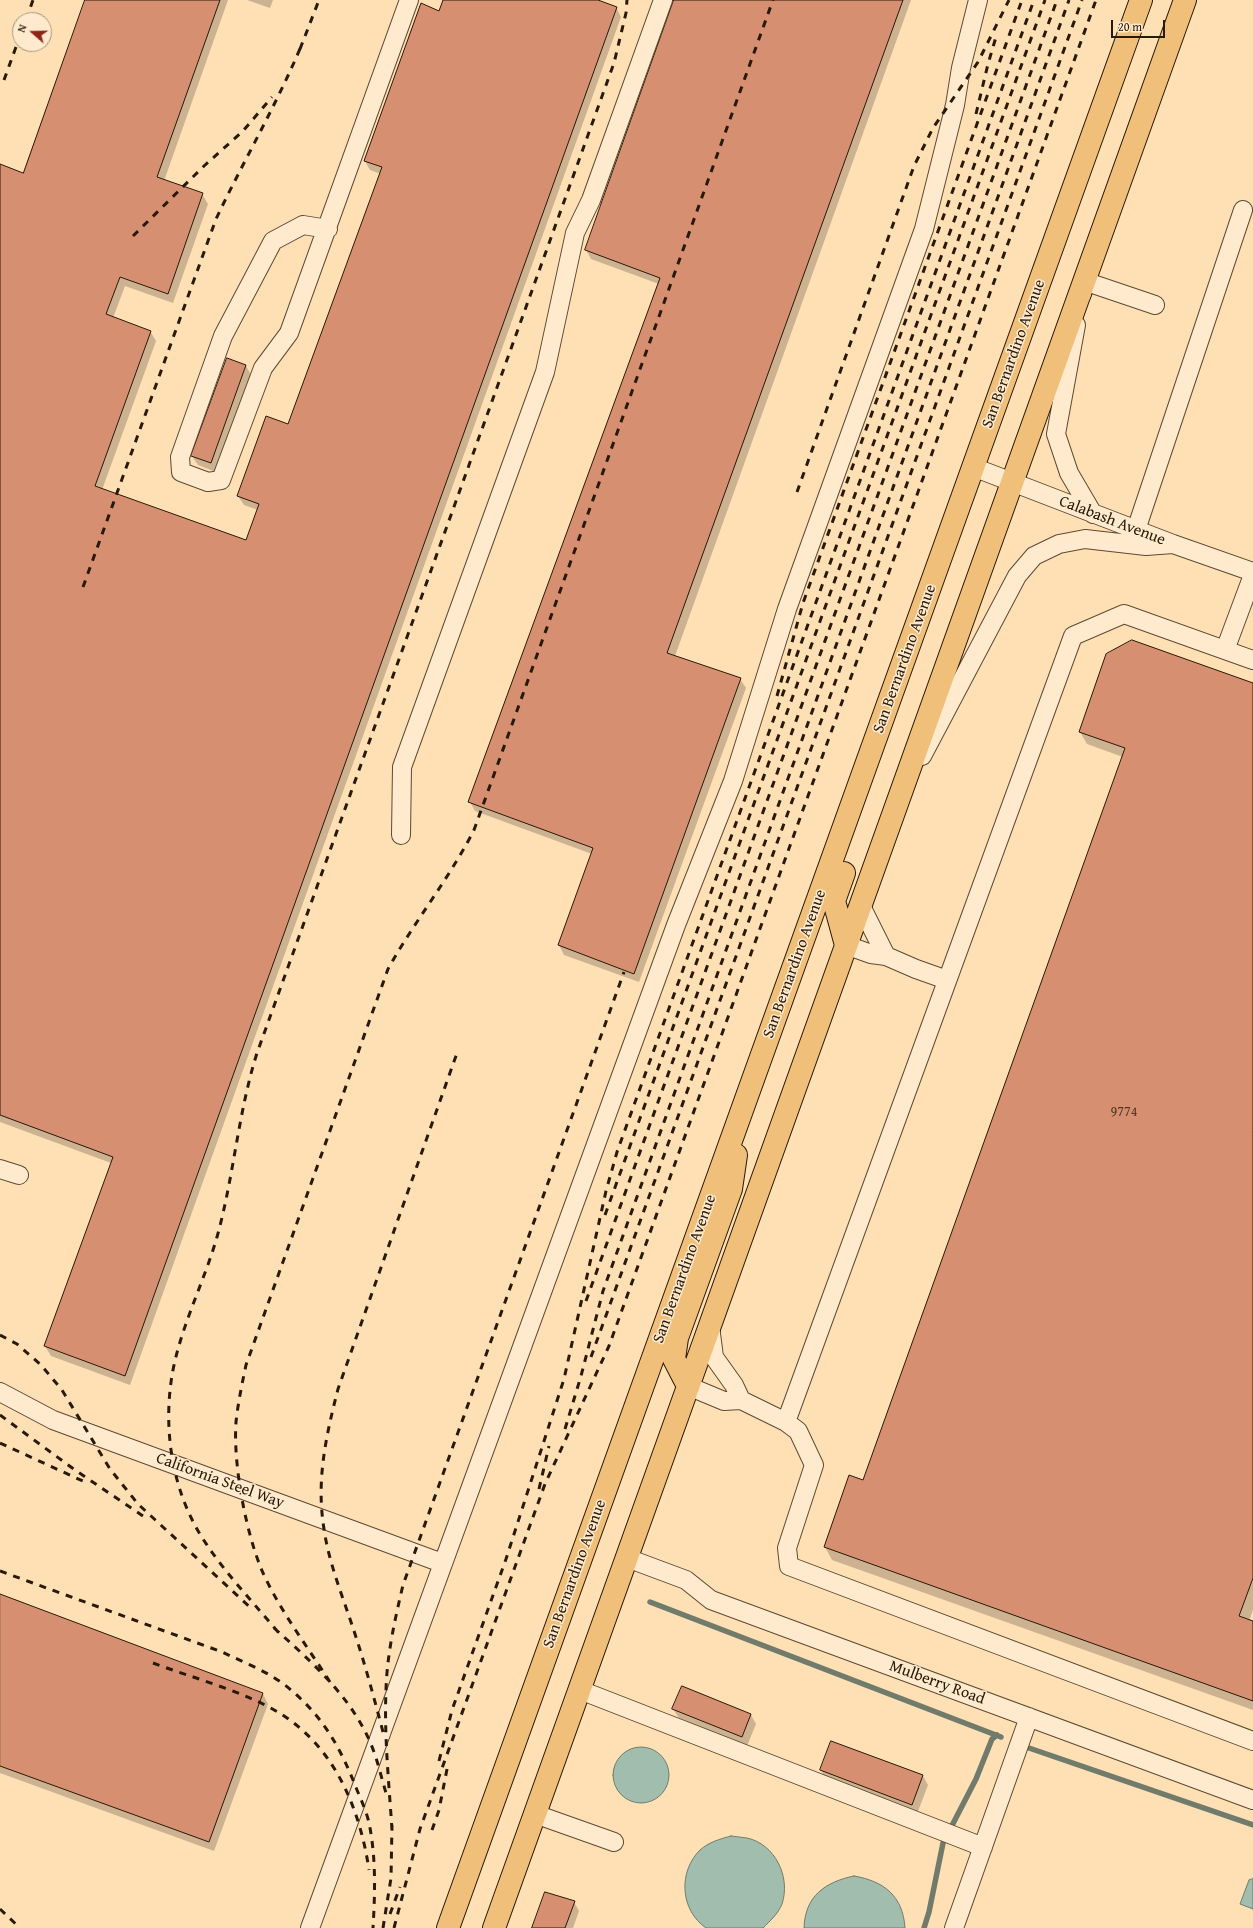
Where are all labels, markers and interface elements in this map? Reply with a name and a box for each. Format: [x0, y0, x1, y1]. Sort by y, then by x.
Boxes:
north arrow [12, 12, 52, 52]
scale bar [1113, 12, 1167, 38]
text: 20 m [1118, 18, 1142, 35]
text: N [13, 22, 30, 34]
street label: San Bernardino Avenue [978, 277, 1050, 431]
street label: Calabash Avenue [1056, 492, 1168, 550]
street label: San Bernardino Avenue [869, 582, 941, 736]
street label: San Bernardino Avenue [759, 887, 831, 1041]
house number: 9774 [1111, 1104, 1137, 1120]
street label: San Bernardino Avenue [649, 1192, 721, 1346]
street label: California Steel Way [153, 1449, 287, 1513]
street label: San Bernardino Avenue [539, 1497, 611, 1651]
street label: Mulberry Road [887, 1657, 987, 1709]

